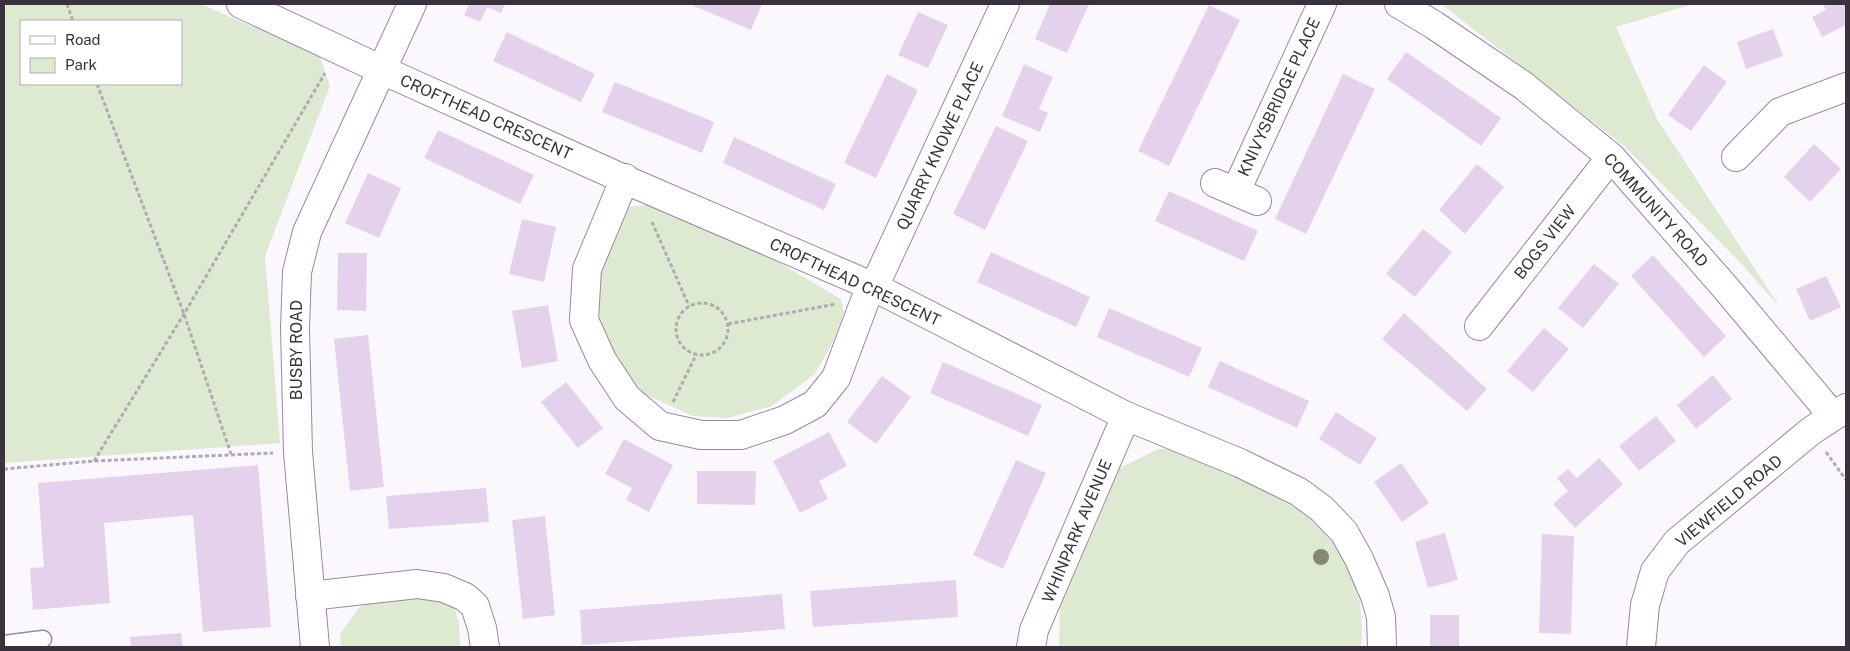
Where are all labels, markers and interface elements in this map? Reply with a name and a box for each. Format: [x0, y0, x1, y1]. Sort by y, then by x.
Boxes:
street label: KNIVYSBRIDGE PLACE [1234, 15, 1324, 179]
legend [20, 20, 182, 85]
text: Road [65, 31, 101, 48]
text: Park [65, 56, 97, 73]
street label: QUARRY KNOWE PLACE [893, 59, 987, 233]
street label: CROFTHEAD CRESCENT [397, 70, 575, 164]
street label: COMMUNITY ROAD [1600, 149, 1712, 271]
street label: BOGS VIEW [1510, 201, 1580, 283]
street label: CROFTHEAD CRESCENT [767, 234, 944, 330]
street label: BUSBY ROAD [287, 300, 306, 400]
street label: VIEWFIELD ROAD [1672, 451, 1786, 551]
street label: WHINPARK AVENUE [1038, 457, 1116, 605]

